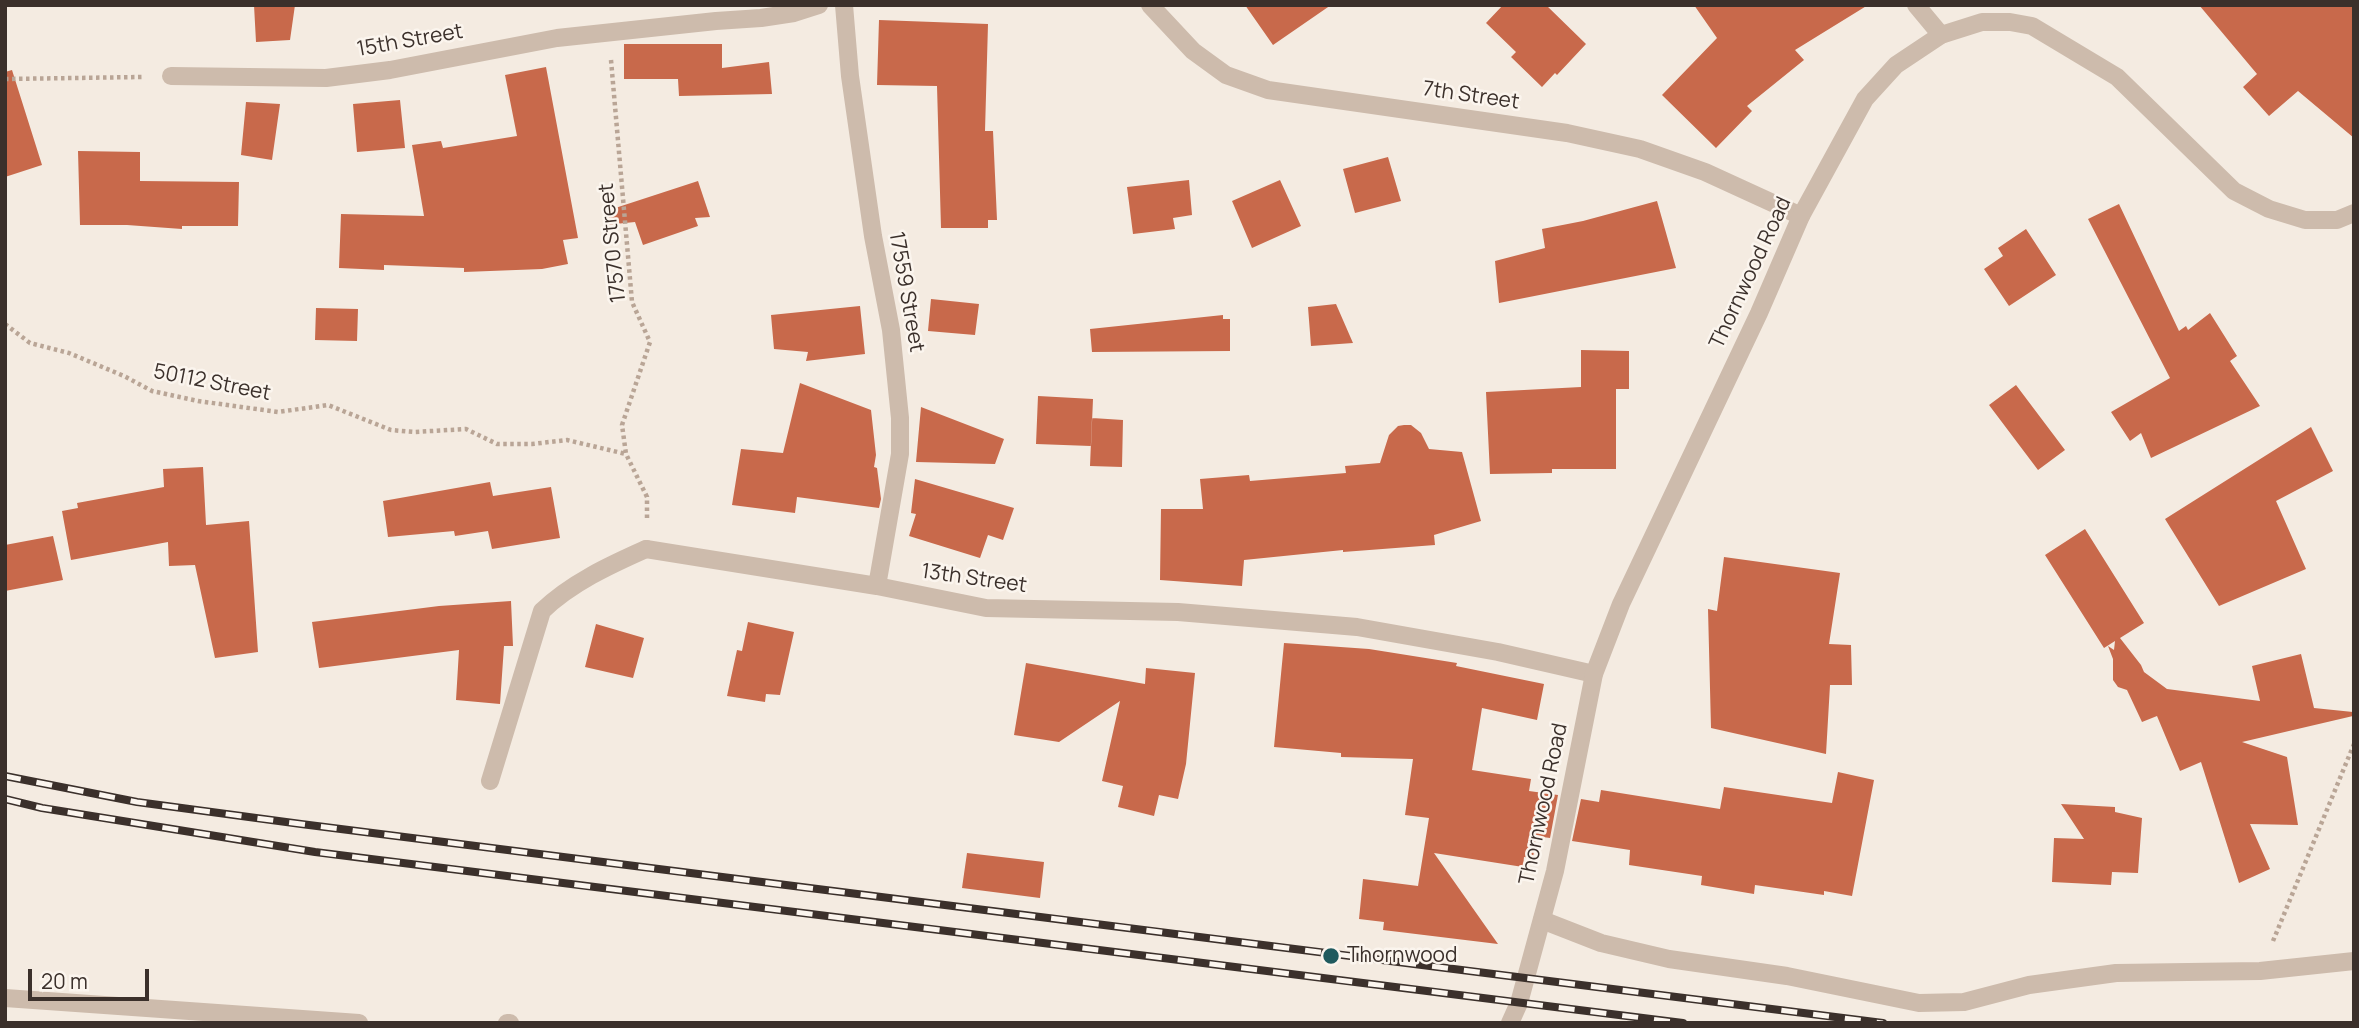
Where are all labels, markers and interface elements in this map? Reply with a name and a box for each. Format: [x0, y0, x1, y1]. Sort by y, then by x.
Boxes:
street label: 15th Street [355, 19, 465, 63]
street label: 7th Street [1421, 77, 1521, 115]
street label: 17570 Street [594, 182, 632, 304]
street label: Thornwood Road [1705, 193, 1797, 353]
street label: 17559 Street [883, 230, 929, 354]
street label: 50112 Street [151, 359, 273, 407]
street label: 13th Street [919, 559, 1029, 599]
street label: Thornwood Road [1515, 721, 1573, 887]
place label: Thornwood [1347, 943, 1457, 969]
marker: Thornwood [1321, 946, 1341, 966]
scale bar [32, 954, 152, 998]
text: 20 m [41, 967, 88, 995]

